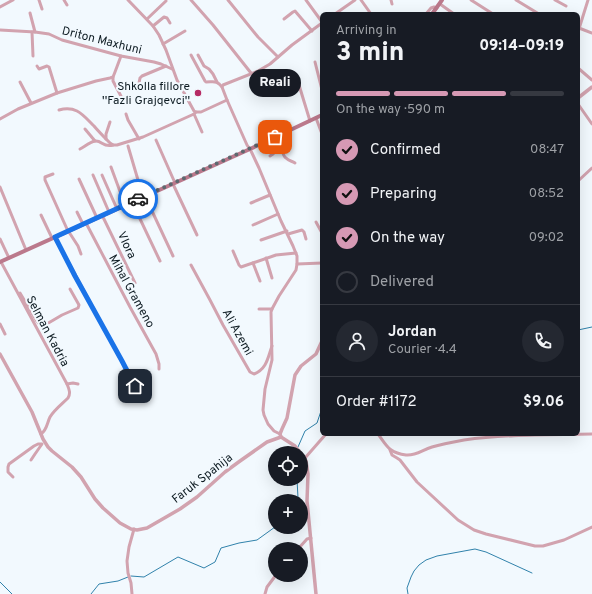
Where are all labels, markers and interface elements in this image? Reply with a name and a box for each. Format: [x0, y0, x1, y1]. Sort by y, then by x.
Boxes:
street label: Driton Maxhuni [60, 23, 143, 59]
text: Arriving in [336, 23, 397, 39]
text: 3 min [336, 37, 404, 70]
text: 09:14–09:19 [479, 37, 564, 56]
callout: Reali [249, 69, 301, 97]
text: Reali [260, 75, 291, 91]
place label: Shkolla fillore ''Fazli Grajqevci'' [102, 79, 190, 109]
marker: Shkolla fillore ''Fazli Grajqevci'' [193, 88, 203, 98]
text: On the way · 590 m [336, 102, 445, 118]
pin [258, 120, 292, 154]
icon: bag [264, 126, 286, 148]
icon: check [336, 139, 358, 161]
text: Confirmed [370, 141, 441, 160]
text: 08:47 [530, 142, 564, 158]
courier [118, 179, 158, 219]
icon: check [336, 183, 358, 205]
text: Preparing [370, 185, 437, 204]
text: 08:52 [529, 186, 564, 202]
icon: car [127, 188, 149, 210]
icon: check [336, 227, 358, 249]
street label: Vlora [113, 229, 139, 262]
text: On the way [370, 229, 445, 248]
text: 09:02 [529, 230, 564, 246]
street label: Mihal Grameno [104, 252, 158, 331]
text: Delivered [370, 273, 434, 292]
street label: Selman Kadria [22, 293, 72, 370]
street label: Ali Azemi [218, 306, 256, 358]
button: person [336, 320, 378, 362]
button: phone [522, 320, 564, 362]
text: Jordan [388, 323, 437, 342]
text: Courier · 4.4 [388, 342, 457, 358]
pin [118, 369, 152, 403]
icon: home [124, 375, 146, 397]
text: Order #1172 [336, 393, 417, 412]
text: $9.06 [523, 393, 564, 412]
map controls [268, 446, 308, 582]
button: locate [268, 446, 308, 486]
street label: Faruk Spahija [169, 450, 236, 507]
button: + [268, 494, 308, 534]
button: − [268, 542, 308, 582]

